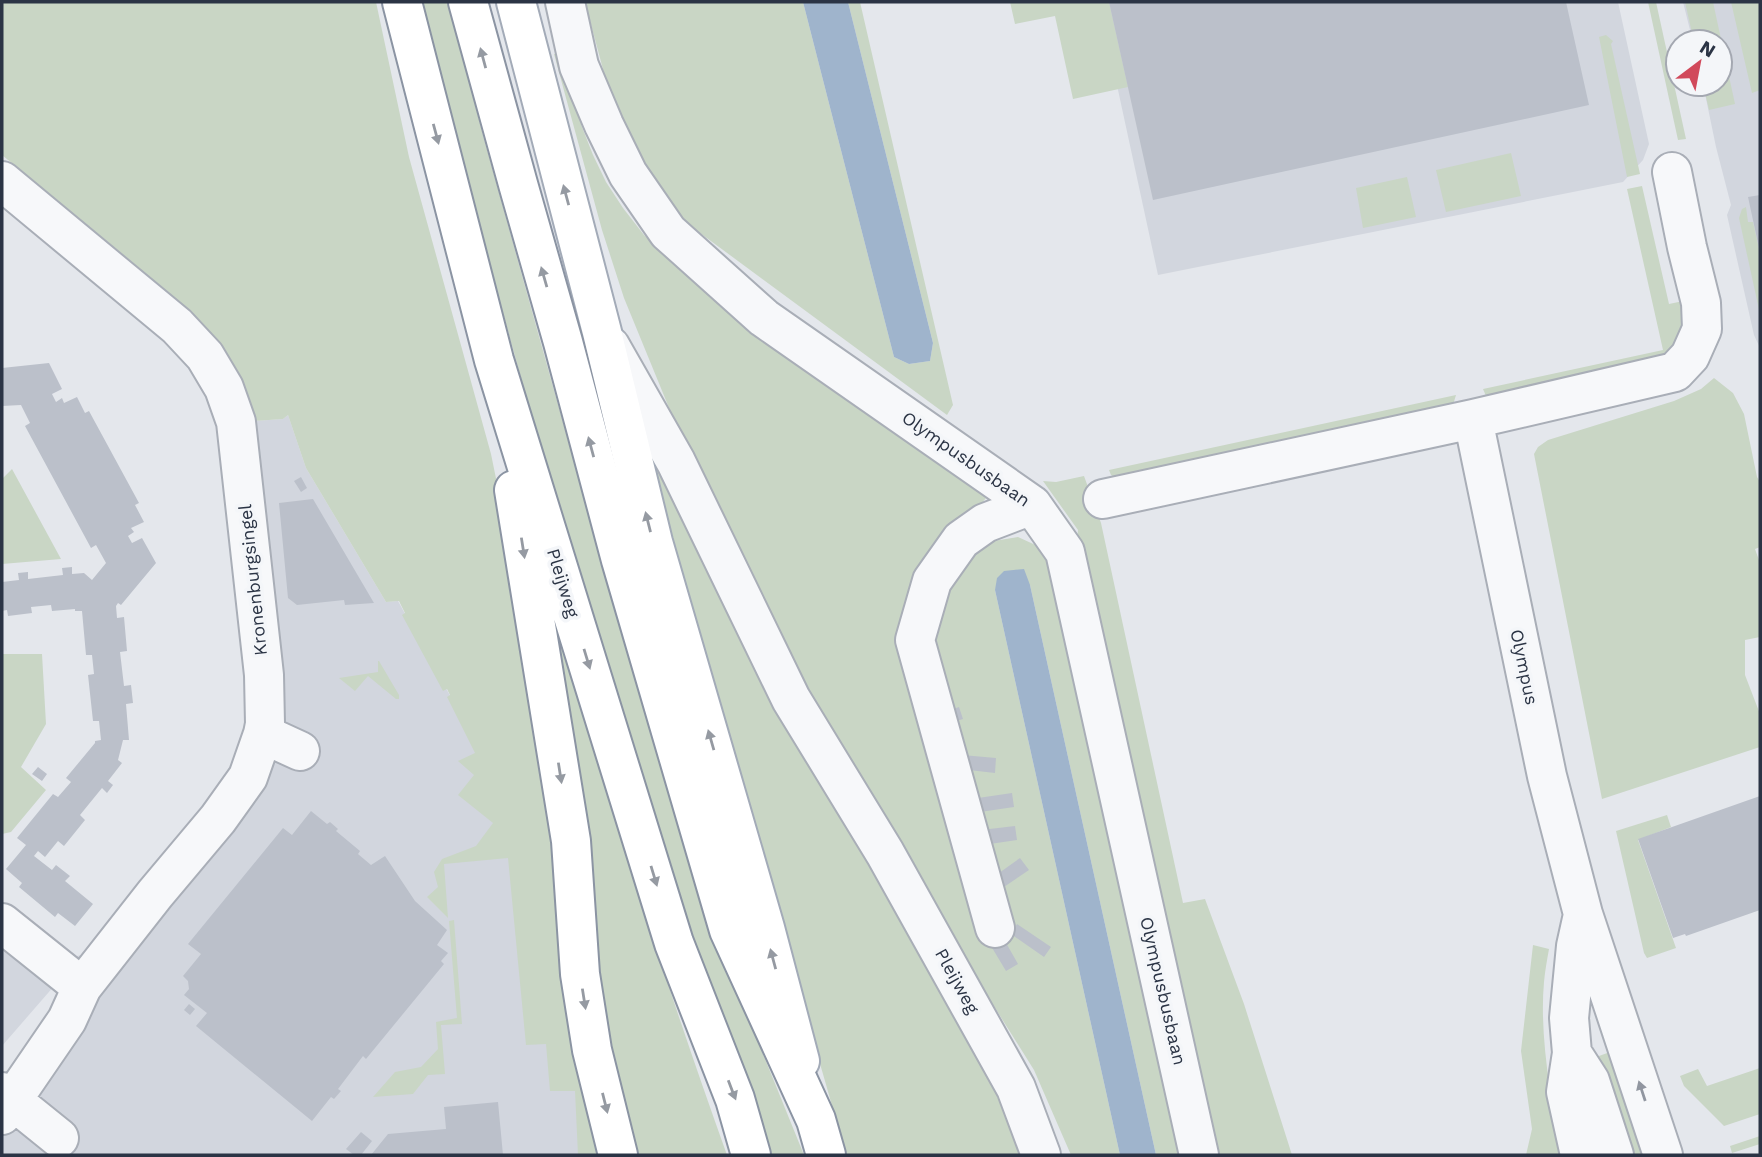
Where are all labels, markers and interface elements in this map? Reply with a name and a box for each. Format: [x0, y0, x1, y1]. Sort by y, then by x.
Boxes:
north arrow [1664, 28, 1734, 98]
text: N [1696, 36, 1720, 62]
one-way arrow [477, 46, 488, 68]
one-way arrow [431, 124, 441, 145]
one-way arrow [560, 184, 571, 206]
one-way arrow [539, 266, 549, 287]
street label: Olympusbusbaan [898, 407, 1034, 511]
one-way arrow [585, 436, 596, 458]
street label: Kronenburgsingel [234, 503, 271, 657]
one-way arrow [642, 510, 653, 532]
one-way arrow [518, 537, 529, 559]
street label: Pleijweg [543, 546, 584, 620]
street label: Olympus [1506, 627, 1543, 707]
one-way arrow [582, 649, 592, 670]
one-way arrow [705, 730, 715, 751]
one-way arrow [554, 762, 565, 784]
one-way arrow [649, 866, 659, 887]
street label: Olympusbusbaan [1136, 915, 1191, 1067]
street label: Pleijweg [931, 945, 984, 1017]
one-way arrow [767, 948, 778, 970]
one-way arrow [579, 988, 590, 1010]
one-way arrow [726, 1079, 737, 1100]
one-way arrow [1636, 1080, 1647, 1101]
one-way arrow [600, 1092, 611, 1114]

